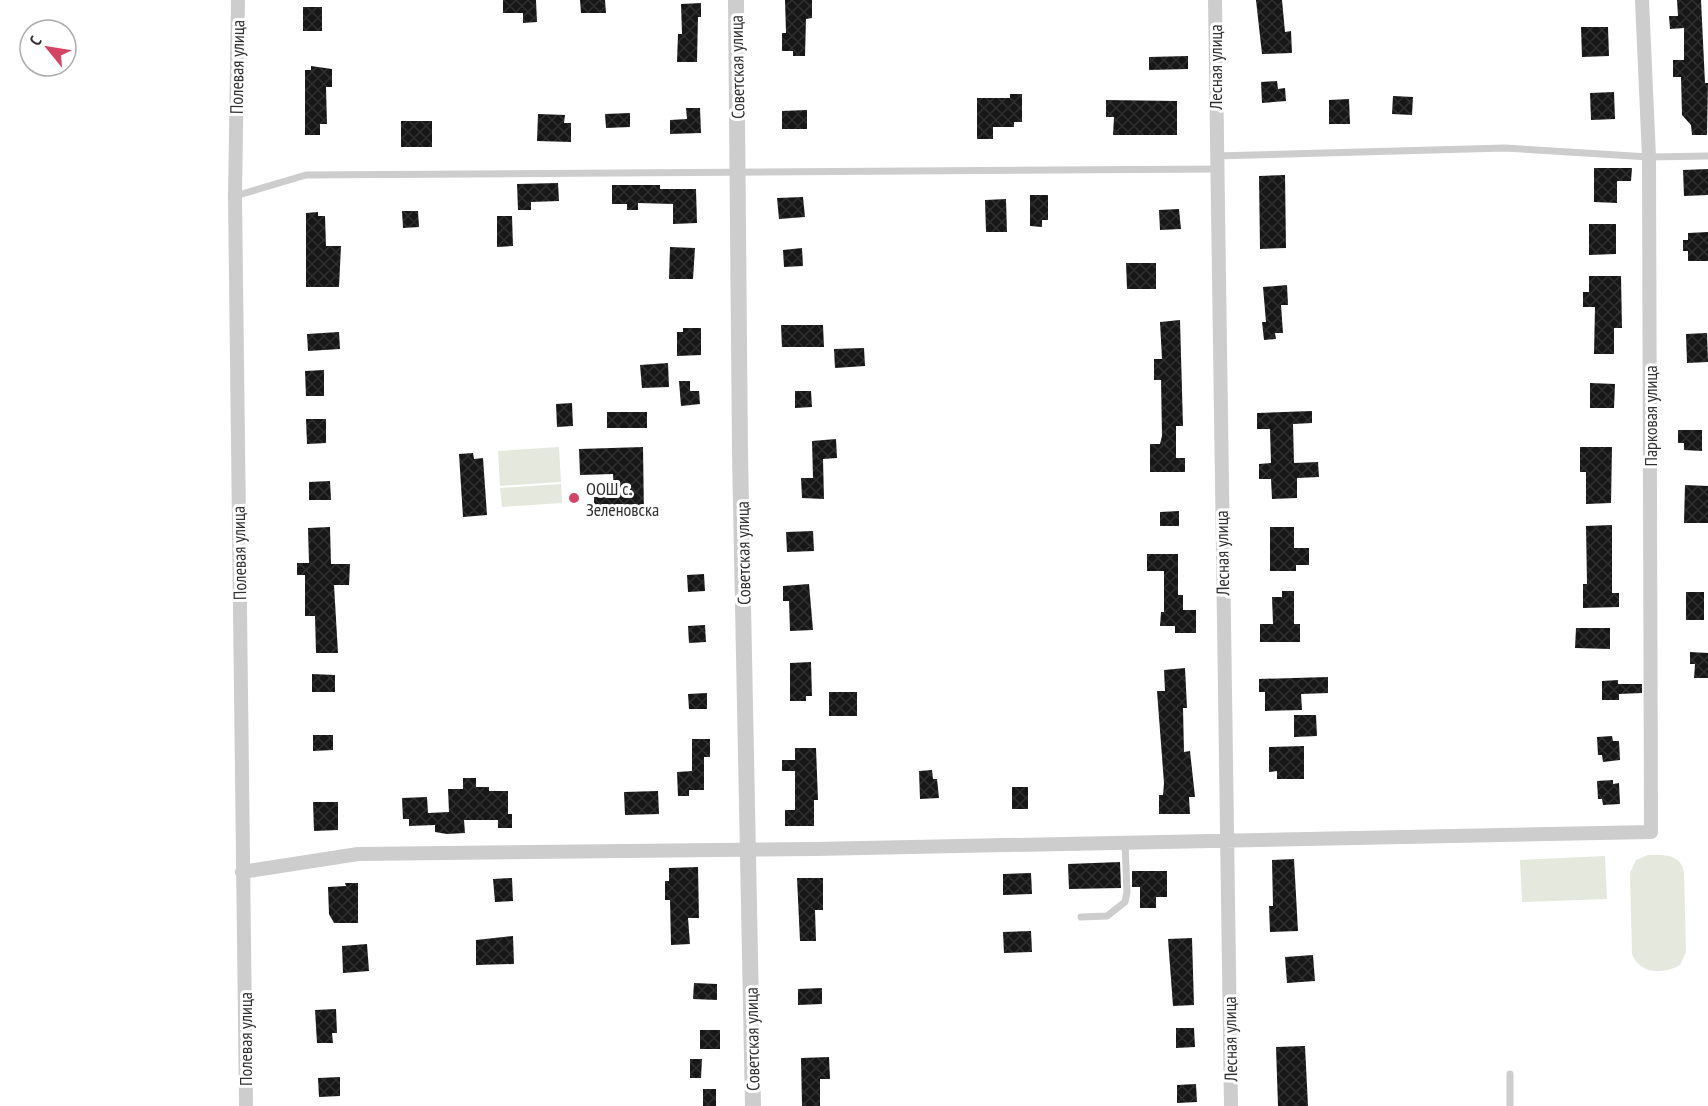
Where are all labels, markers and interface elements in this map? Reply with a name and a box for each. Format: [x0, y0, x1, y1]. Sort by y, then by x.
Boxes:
street label: Советская улица [725, 15, 749, 119]
north arrow [18, 18, 78, 78]
street label: Полевая улица [225, 20, 249, 114]
street label: Лесная улица [1204, 24, 1227, 111]
text: С [25, 32, 46, 49]
street label: Парковая улица [1639, 365, 1662, 467]
place label: ООШ с. Зеленовска [586, 477, 659, 521]
marker: ООШ с. Зеленовска [567, 491, 581, 505]
street label: Советская улица [731, 501, 755, 605]
street label: Полевая улица [227, 506, 251, 600]
street label: Лесная улица [1210, 510, 1234, 597]
street label: Советская улица [740, 987, 764, 1091]
street label: Полевая улица [234, 992, 257, 1086]
street label: Лесная улица [1218, 996, 1242, 1083]

